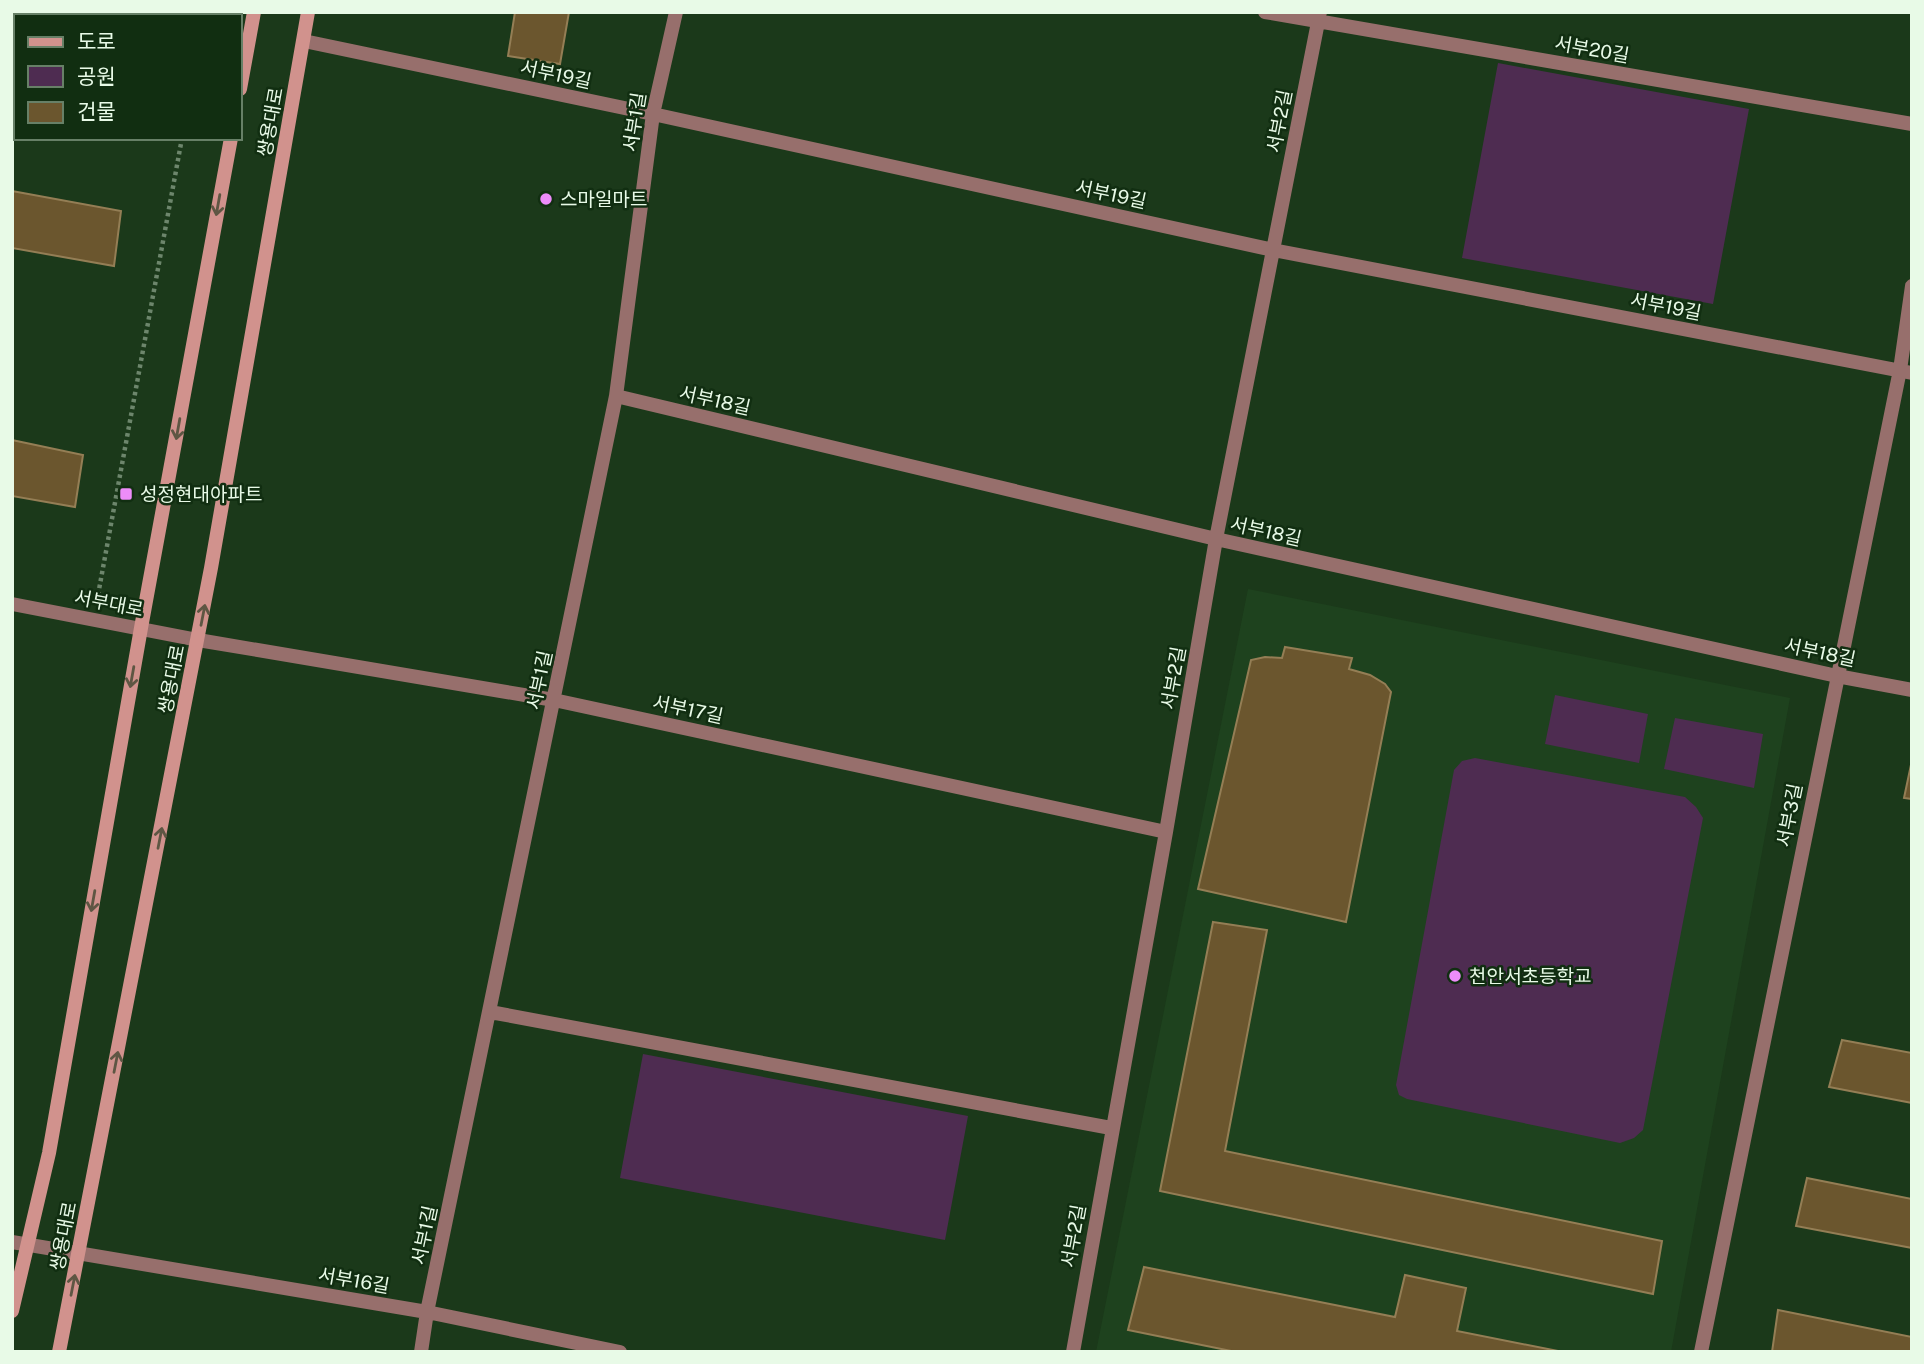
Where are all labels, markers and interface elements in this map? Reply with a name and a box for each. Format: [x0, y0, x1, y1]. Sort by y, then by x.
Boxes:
legend [14, 14, 242, 140]
text: 도로 [77, 29, 116, 54]
street label: 서부20길 [1553, 32, 1631, 66]
street label: 서부19길 [518, 56, 594, 92]
text: 공원 [77, 64, 116, 89]
street label: 쌍용대로 [253, 86, 287, 158]
street label: 서부2길 [1262, 88, 1296, 154]
street label: 서부1길 [618, 91, 650, 153]
text: 건물 [77, 99, 116, 124]
street label: 서부19길 [1073, 176, 1149, 212]
place label: 스마일마트 [560, 188, 647, 210]
marker: 스마일마트 [538, 191, 554, 207]
one-way arrow [211, 193, 225, 216]
street label: 서부19길 [1629, 288, 1703, 324]
street label: 서부18길 [677, 381, 753, 419]
one-way arrow [170, 417, 184, 440]
place label: 성정현대아파트 [140, 483, 262, 505]
marker: 성정현대아파트 [118, 486, 134, 502]
street label: 서부18길 [1228, 512, 1304, 550]
street label: 서부대로 [73, 586, 145, 620]
one-way arrow [196, 604, 210, 627]
street label: 서부18길 [1782, 634, 1858, 670]
street label: 쌍용대로 [154, 643, 188, 715]
street label: 서부2길 [1157, 645, 1189, 711]
street label: 서부1길 [522, 648, 556, 712]
one-way arrow [125, 665, 138, 688]
street label: 서부17길 [651, 691, 725, 727]
street label: 서부3길 [1772, 781, 1806, 849]
one-way arrow [153, 827, 167, 850]
one-way arrow [86, 889, 99, 912]
place label: 천안서초등학교 [1469, 965, 1591, 987]
marker: 천안서초등학교 [1447, 968, 1463, 984]
one-way arrow [110, 1051, 124, 1073]
street label: 쌍용대로 [46, 1200, 80, 1272]
street label: 서부1길 [407, 1203, 441, 1267]
street label: 서부2길 [1057, 1203, 1089, 1269]
street label: 서부16길 [317, 1263, 391, 1297]
one-way arrow [66, 1274, 80, 1297]

